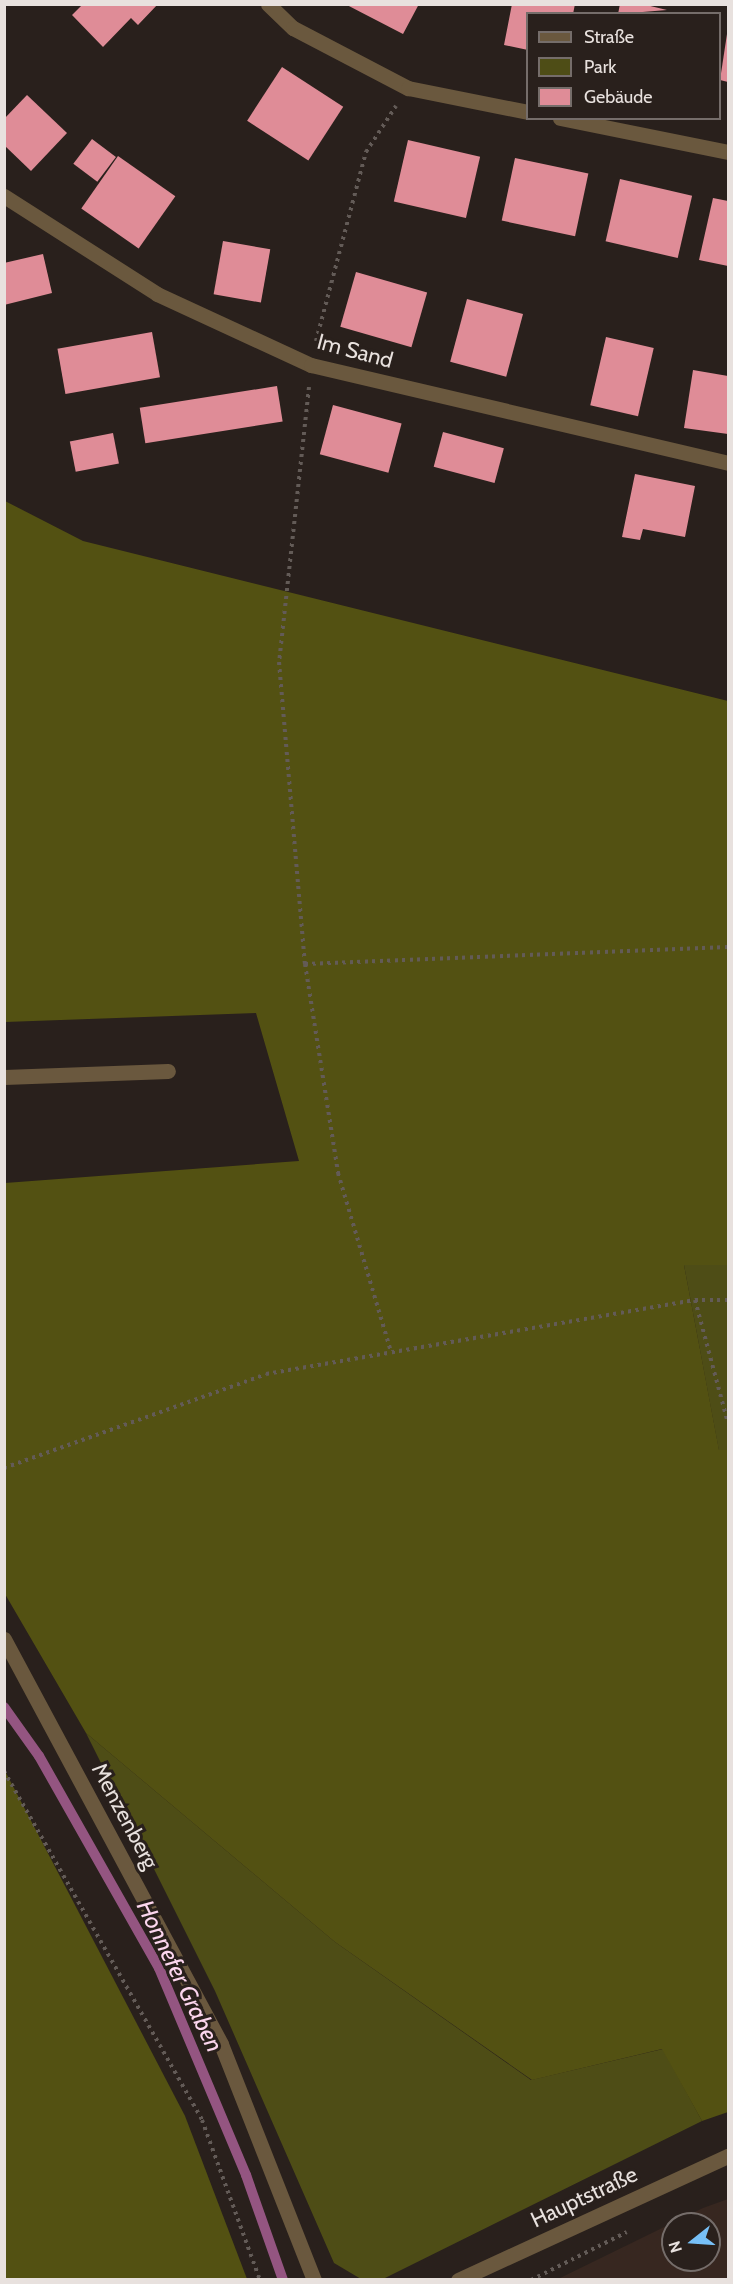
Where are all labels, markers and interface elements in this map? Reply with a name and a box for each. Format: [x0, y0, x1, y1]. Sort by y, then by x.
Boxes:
legend [526, 12, 721, 120]
text: Straße [584, 26, 634, 48]
text: Park [584, 56, 616, 78]
text: Gebäude [584, 86, 653, 108]
street label: Im Sand [314, 328, 396, 374]
street label: Menzenberg [86, 1759, 164, 1873]
water label: Honnefer Graben [131, 1895, 229, 2057]
street label: Hauptstraße [526, 2161, 642, 2233]
north arrow [661, 2212, 721, 2272]
text: N [664, 2239, 686, 2255]

